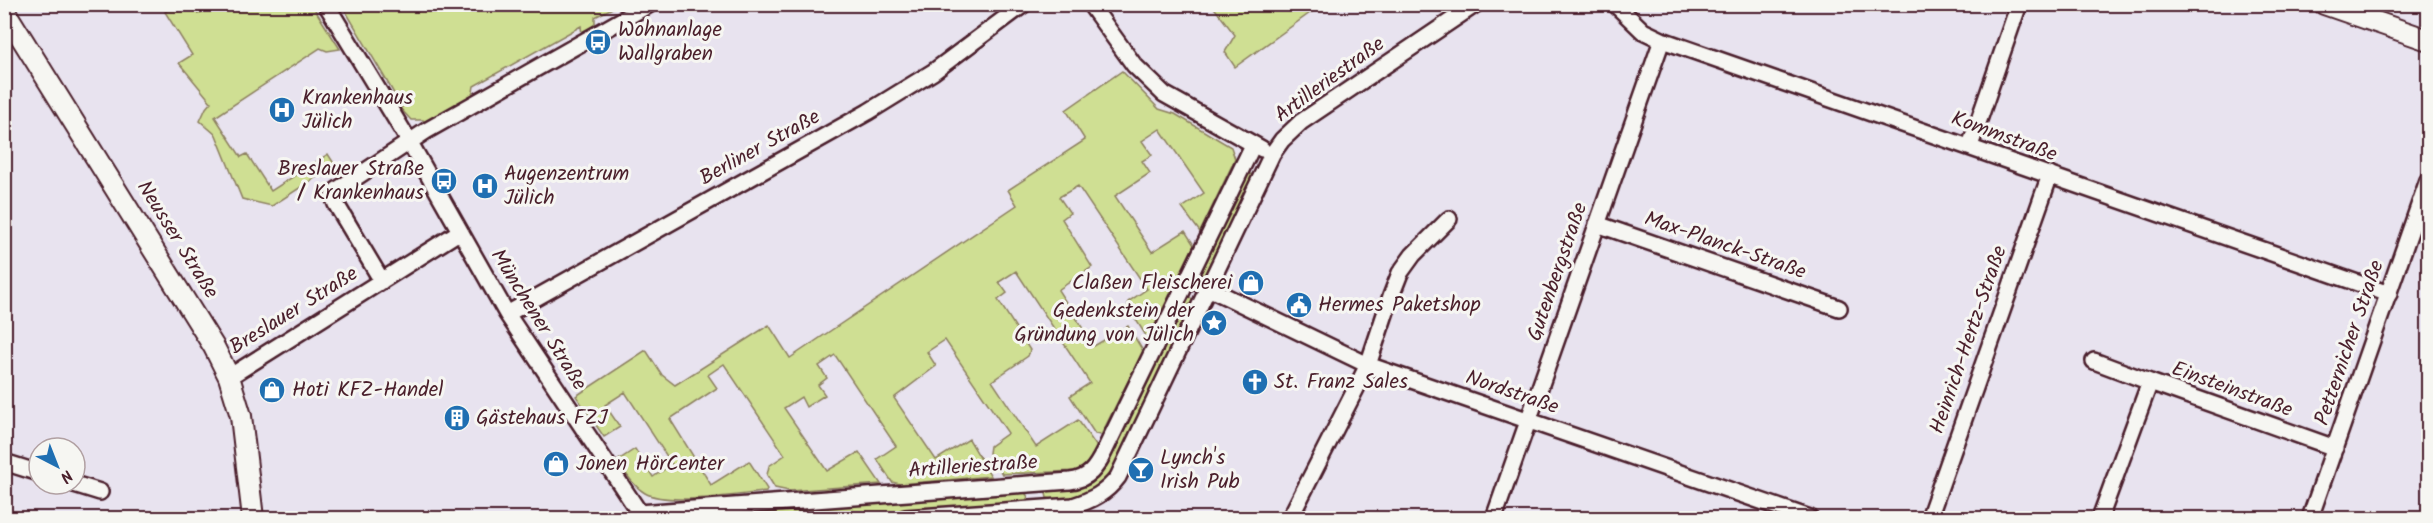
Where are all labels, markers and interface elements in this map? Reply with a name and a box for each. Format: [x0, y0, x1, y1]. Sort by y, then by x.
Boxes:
place label: Wohnanlage Wallgraben [618, 14, 722, 71]
bus stop icon: Wohnanlage Wallgraben [583, 27, 613, 57]
street label: Artilleriestraße [1268, 28, 1393, 131]
place label: Krankenhaus Jülich [302, 82, 413, 139]
hospital icon: Krankenhaus Jülich [267, 95, 297, 125]
street label: Berliner Straße [694, 101, 827, 195]
street label: Kommstraße [1946, 103, 2062, 172]
place label: Breslauer Straße / Krankenhaus [278, 153, 425, 210]
place label: Augenzentrum Jülich [504, 158, 629, 215]
bus stop icon: Breslauer Straße / Krankenhaus [429, 166, 459, 196]
hospital icon: Augenzentrum Jülich [470, 171, 500, 201]
street label: Neusser Straße [127, 174, 227, 306]
street label: Gutenbergstraße [1519, 198, 1597, 346]
street label: Max-Planck-Straße [1640, 203, 1811, 289]
street label: Heinrich-Hertz-Straße [1921, 241, 2017, 439]
street label: Münchener Straße [481, 243, 595, 398]
street label: Petternicher Straße [2306, 255, 2394, 430]
street label: Breslauer Straße [223, 258, 365, 364]
place label: Claßen Fleischerei [1072, 267, 1233, 300]
shop icon: Claßen Fleischerei [1236, 268, 1266, 298]
place label: Hermes Paketshop [1318, 289, 1480, 322]
public building icon: Hermes Paketshop [1284, 290, 1314, 320]
place label: Gedenkstein der Gründung von Jülich [1014, 295, 1195, 352]
place icon: Gedenkstein der Gründung von Jülich [1199, 308, 1229, 338]
street label: Einsteinstraße [2167, 353, 2298, 427]
street label: Nordstraße [1461, 362, 1564, 425]
place label: St. Franz Sales [1274, 366, 1408, 399]
church icon: St. Franz Sales [1240, 367, 1270, 397]
place label: Hoti KFZ-Handel [292, 374, 443, 407]
shop icon: Hoti KFZ-Handel [257, 375, 287, 405]
place label: Gästehaus FZJ [476, 402, 609, 435]
building icon: Gästehaus FZJ [442, 403, 472, 433]
north arrow [27, 436, 87, 496]
place label: Lynch's Irish Pub [1160, 442, 1240, 499]
street label: Artilleriestraße [907, 446, 1039, 488]
place label: Jonen HörCenter [576, 448, 725, 481]
shop icon: Jonen HörCenter [541, 449, 571, 479]
bar icon: Lynch's Irish Pub [1126, 455, 1156, 485]
text: N [54, 463, 78, 489]

